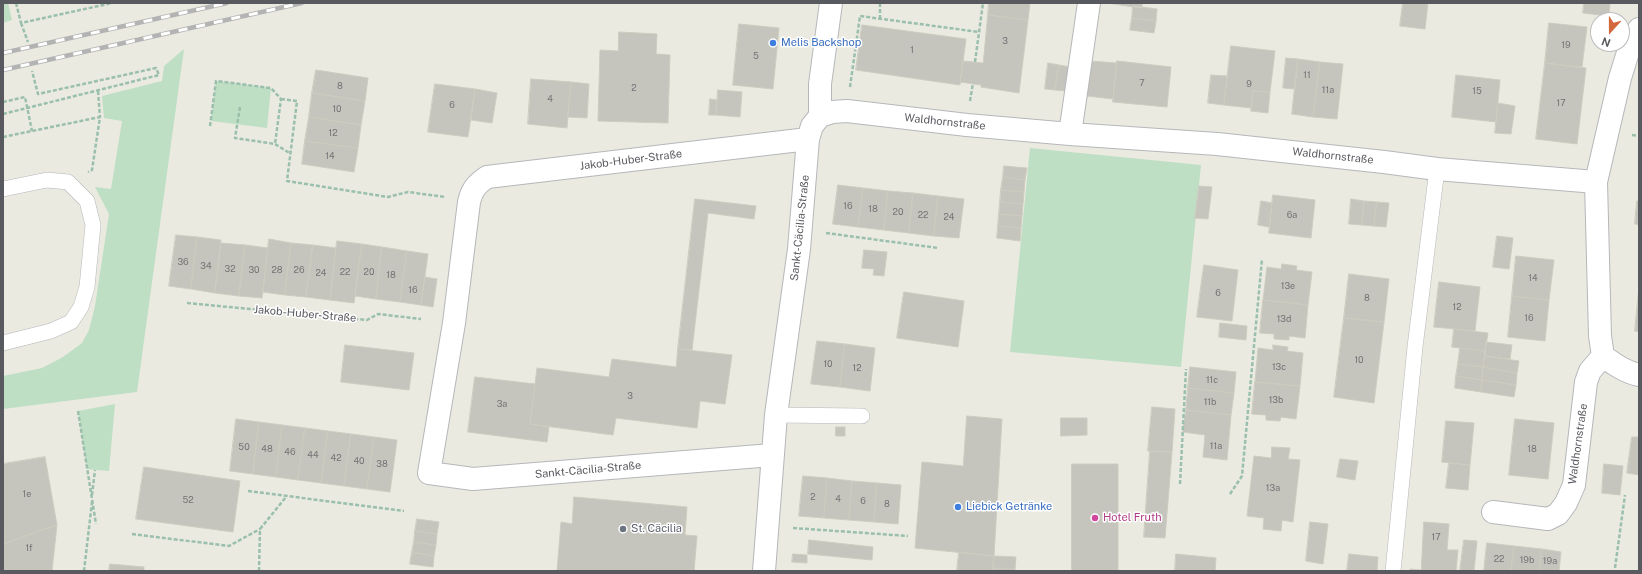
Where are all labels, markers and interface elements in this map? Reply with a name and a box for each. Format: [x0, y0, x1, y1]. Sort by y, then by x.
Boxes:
north arrow [1590, 12, 1630, 52]
text: N [1600, 35, 1612, 49]
place label: Melis Backshop [781, 36, 861, 50]
house number: 3 [1002, 36, 1008, 46]
marker: Melis Backshop [768, 38, 778, 48]
house number: 19 [1561, 40, 1571, 50]
house number: 1 [910, 45, 914, 55]
house number: 5 [753, 51, 759, 61]
house number: 11 [1303, 70, 1311, 80]
house number: 7 [1139, 78, 1145, 88]
house number: 9 [1246, 79, 1252, 89]
house number: 8 [337, 81, 343, 91]
house number: 2 [631, 83, 637, 93]
house number: 11a [1322, 85, 1334, 95]
house number: 15 [1472, 86, 1482, 96]
house number: 4 [547, 94, 553, 104]
house number: 17 [1556, 98, 1566, 108]
house number: 6 [449, 100, 455, 110]
house number: 10 [332, 104, 342, 114]
street label: Waldhornstraße [904, 111, 986, 133]
house number: 12 [328, 128, 338, 138]
street label: Waldhornstraße [1292, 145, 1374, 167]
street label: Jakob-Huber-Straße [579, 147, 683, 173]
house number: 14 [325, 151, 335, 161]
street label: Sankt-Cäcilia-Straße [788, 174, 812, 282]
house number: 16 [843, 201, 853, 211]
house number: 18 [868, 204, 878, 214]
house number: 20 [893, 207, 903, 217]
house number: 22 [918, 210, 928, 220]
house number: 6a [1287, 210, 1297, 220]
house number: 24 [943, 212, 955, 222]
house number: 36 [177, 257, 189, 267]
house number: 34 [200, 261, 212, 271]
house number: 32 [224, 264, 236, 274]
house number: 30 [248, 265, 260, 275]
house number: 28 [271, 265, 283, 275]
house number: 26 [294, 265, 304, 275]
house number: 22 [340, 267, 350, 277]
house number: 20 [364, 267, 374, 277]
house number: 24 [315, 268, 327, 278]
house number: 18 [386, 270, 396, 280]
house number: 14 [1528, 273, 1538, 283]
house number: 13e [1281, 281, 1295, 291]
house number: 16 [408, 285, 418, 295]
house number: 6 [1215, 288, 1221, 298]
house number: 8 [1364, 293, 1370, 303]
house number: 12 [1452, 302, 1462, 312]
street label: Jakob-Huber-Straße [253, 303, 357, 325]
house number: 16 [1524, 313, 1534, 323]
house number: 13d [1277, 314, 1291, 324]
house number: 10 [1354, 355, 1364, 365]
house number: 10 [823, 359, 833, 369]
house number: 13c [1272, 362, 1286, 372]
house number: 12 [852, 363, 862, 373]
house number: 11c [1206, 375, 1218, 385]
house number: 3 [627, 391, 633, 401]
house number: 13b [1269, 395, 1283, 405]
house number: 11b [1204, 397, 1216, 407]
house number: 3a [497, 399, 507, 409]
street label: Waldhornstraße [1566, 403, 1590, 485]
house number: 11a [1210, 441, 1222, 451]
house number: 50 [238, 442, 250, 452]
house number: 48 [261, 444, 273, 454]
house number: 18 [1527, 444, 1537, 454]
house number: 46 [284, 447, 296, 457]
house number: 44 [307, 450, 319, 460]
house number: 42 [330, 453, 342, 463]
house number: 40 [353, 456, 365, 466]
house number: 38 [376, 459, 388, 469]
street label: Sankt-Cäcilia-Straße [534, 459, 642, 481]
house number: 13a [1266, 483, 1280, 493]
house number: 1e [23, 489, 31, 499]
house number: 2 [810, 492, 816, 502]
house number: 4 [835, 494, 841, 504]
house number: 52 [182, 495, 194, 505]
house number: 6 [860, 496, 866, 506]
house number: 8 [884, 499, 890, 509]
place label: Liebick Getränke [966, 500, 1052, 514]
marker: Liebick Getränke [953, 502, 963, 512]
place label: Hotel Fruth [1103, 511, 1162, 525]
marker: Hotel Fruth [1090, 513, 1100, 523]
place label: St. Cäcilia [631, 522, 682, 536]
marker: St. Cäcilia [618, 524, 628, 534]
house number: 17 [1431, 532, 1441, 542]
house number: 1f [25, 543, 33, 553]
house number: 22 [1494, 554, 1504, 564]
house number: 19b [1520, 555, 1534, 565]
house number: 19a [1543, 556, 1557, 566]

